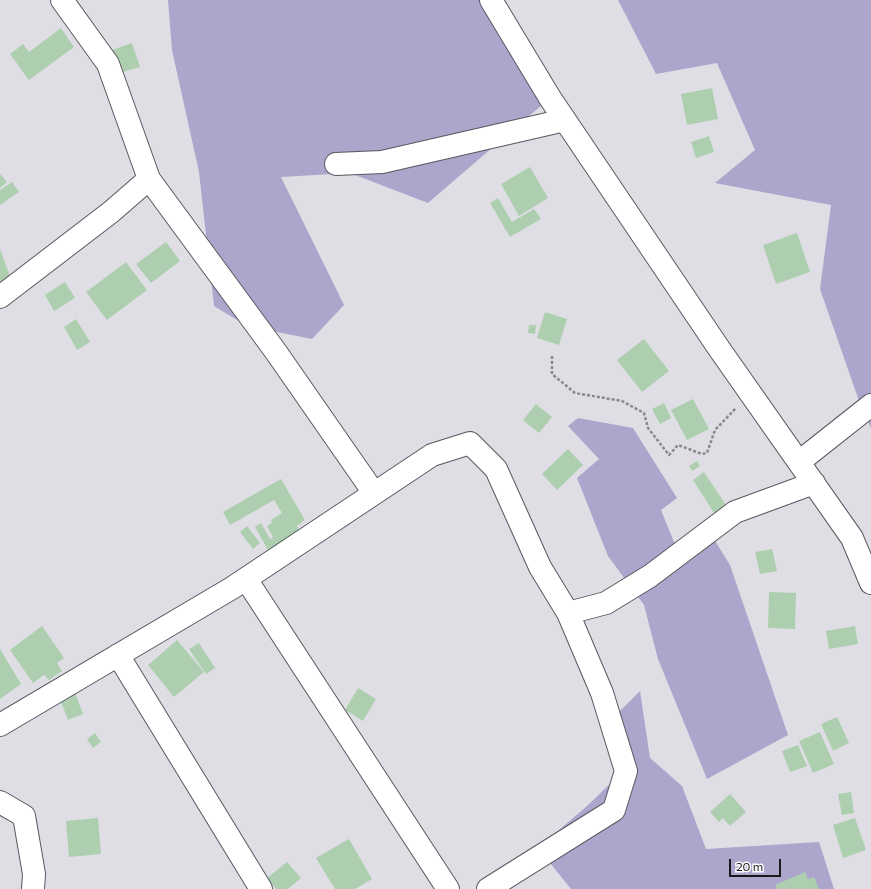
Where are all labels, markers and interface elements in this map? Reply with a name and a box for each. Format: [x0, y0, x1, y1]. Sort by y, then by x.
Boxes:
scale bar [731, 851, 783, 877]
text: 20 m [736, 859, 763, 873]

